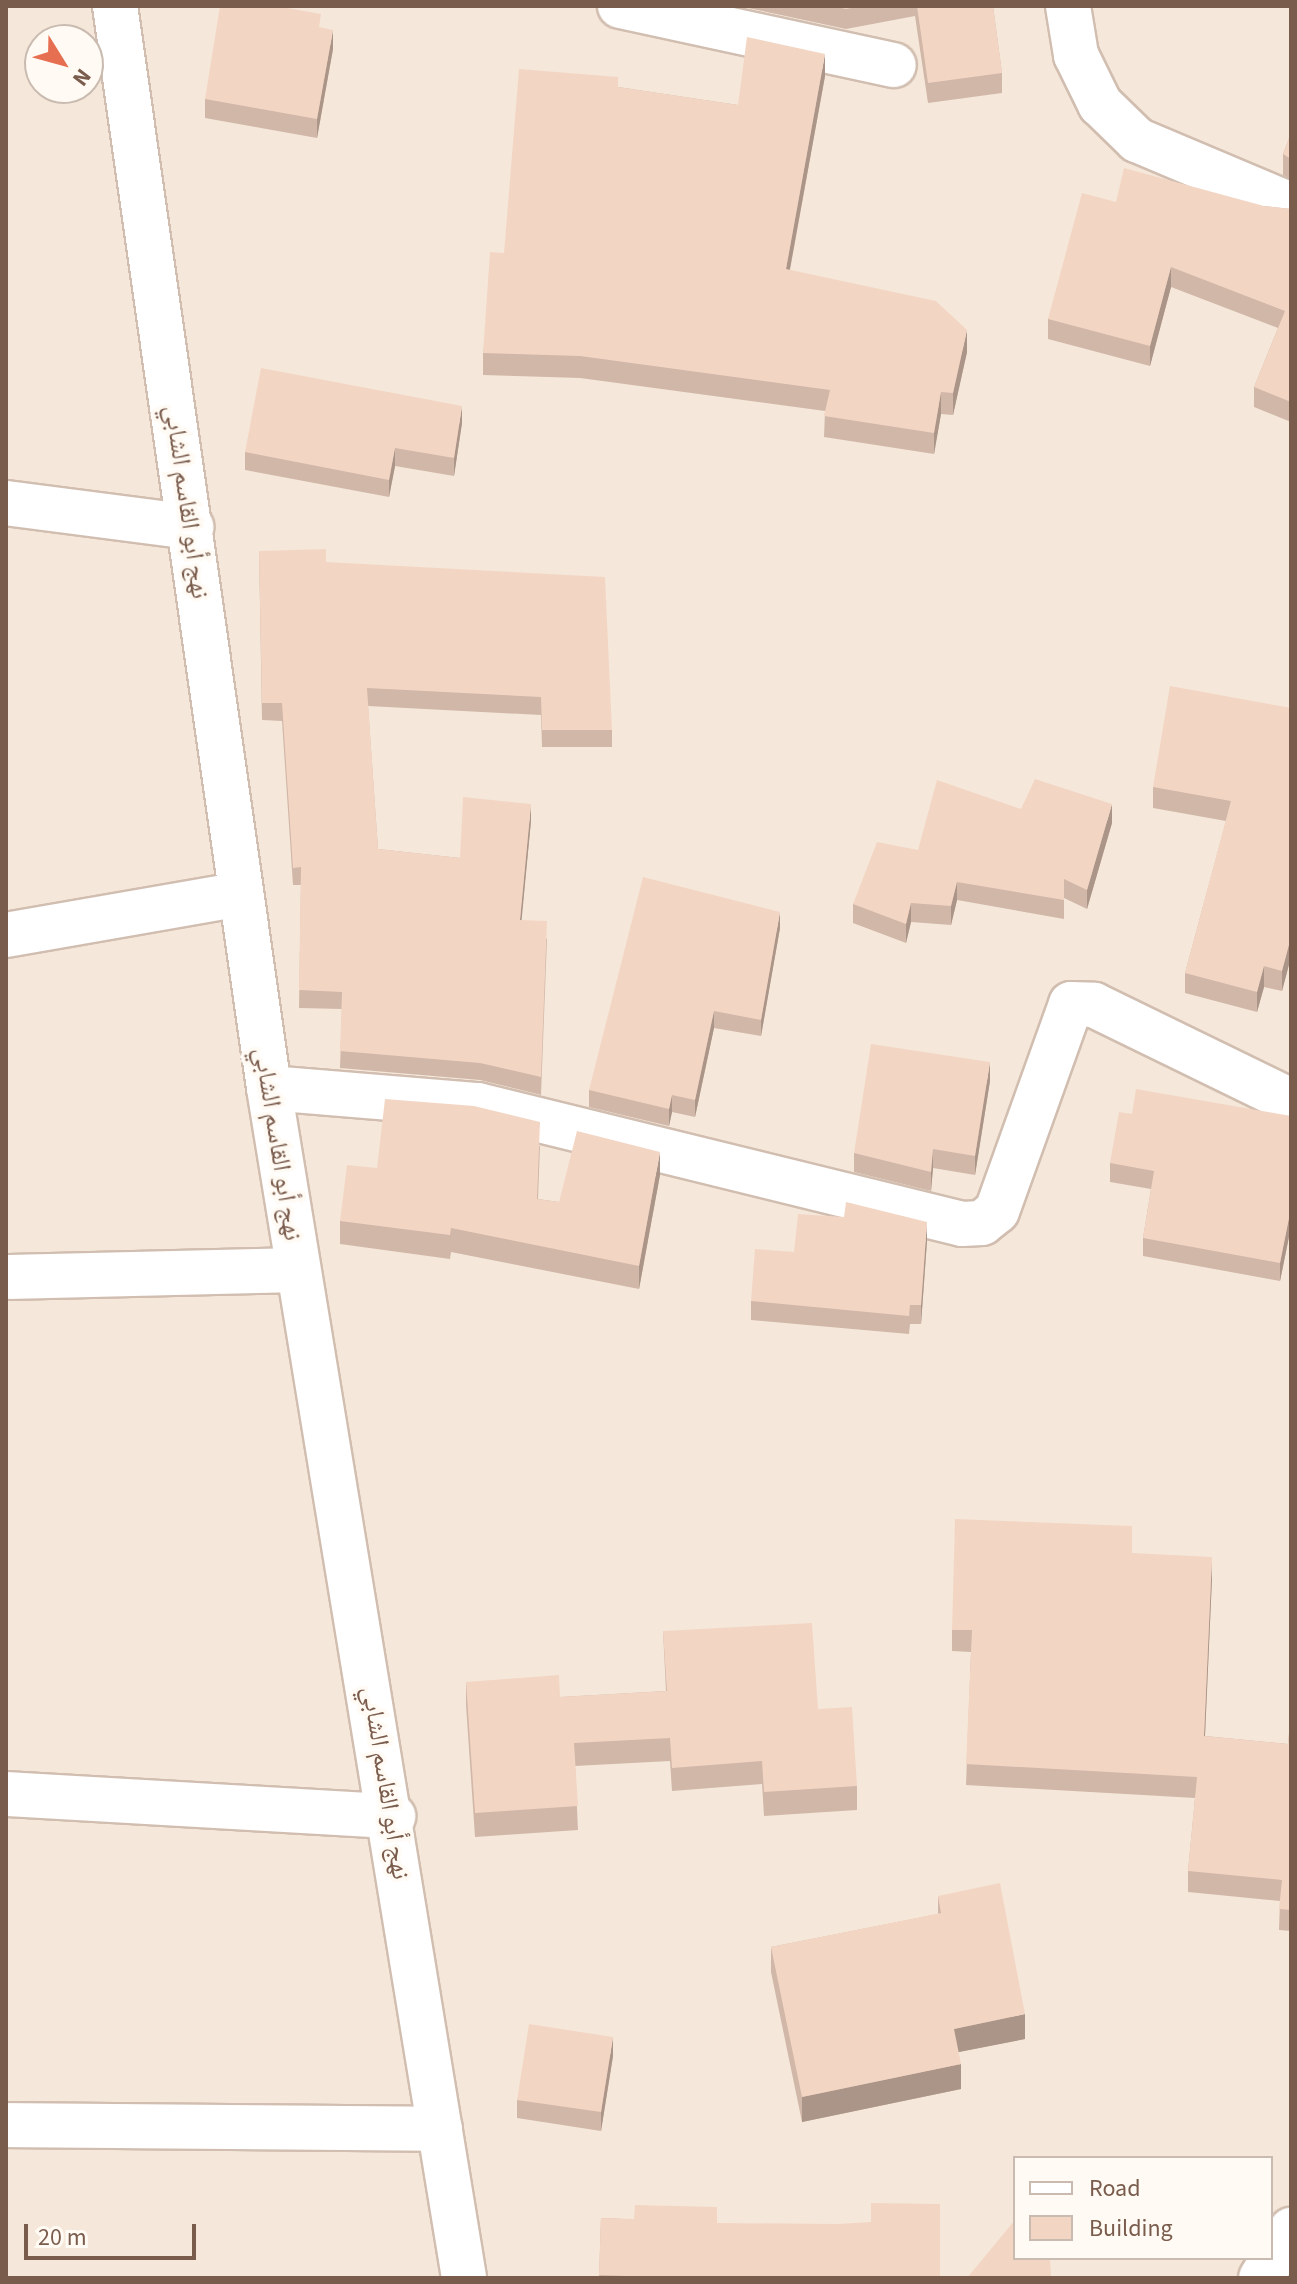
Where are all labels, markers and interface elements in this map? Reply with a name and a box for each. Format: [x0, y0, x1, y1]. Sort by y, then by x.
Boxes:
north arrow [24, 24, 104, 104]
text: N [64, 62, 99, 93]
street label: نهج أبو القاسم الشابي [158, 403, 216, 601]
street label: نهج أبو القاسم الشابي [247, 1045, 309, 1243]
street label: نهج أبو القاسم الشابي [355, 1684, 417, 1882]
legend [1013, 2156, 1273, 2260]
text: Road [1089, 2171, 1141, 2206]
scale bar [28, 2208, 200, 2258]
text: Building [1089, 2211, 1173, 2246]
text: 20 m [38, 2220, 87, 2255]

